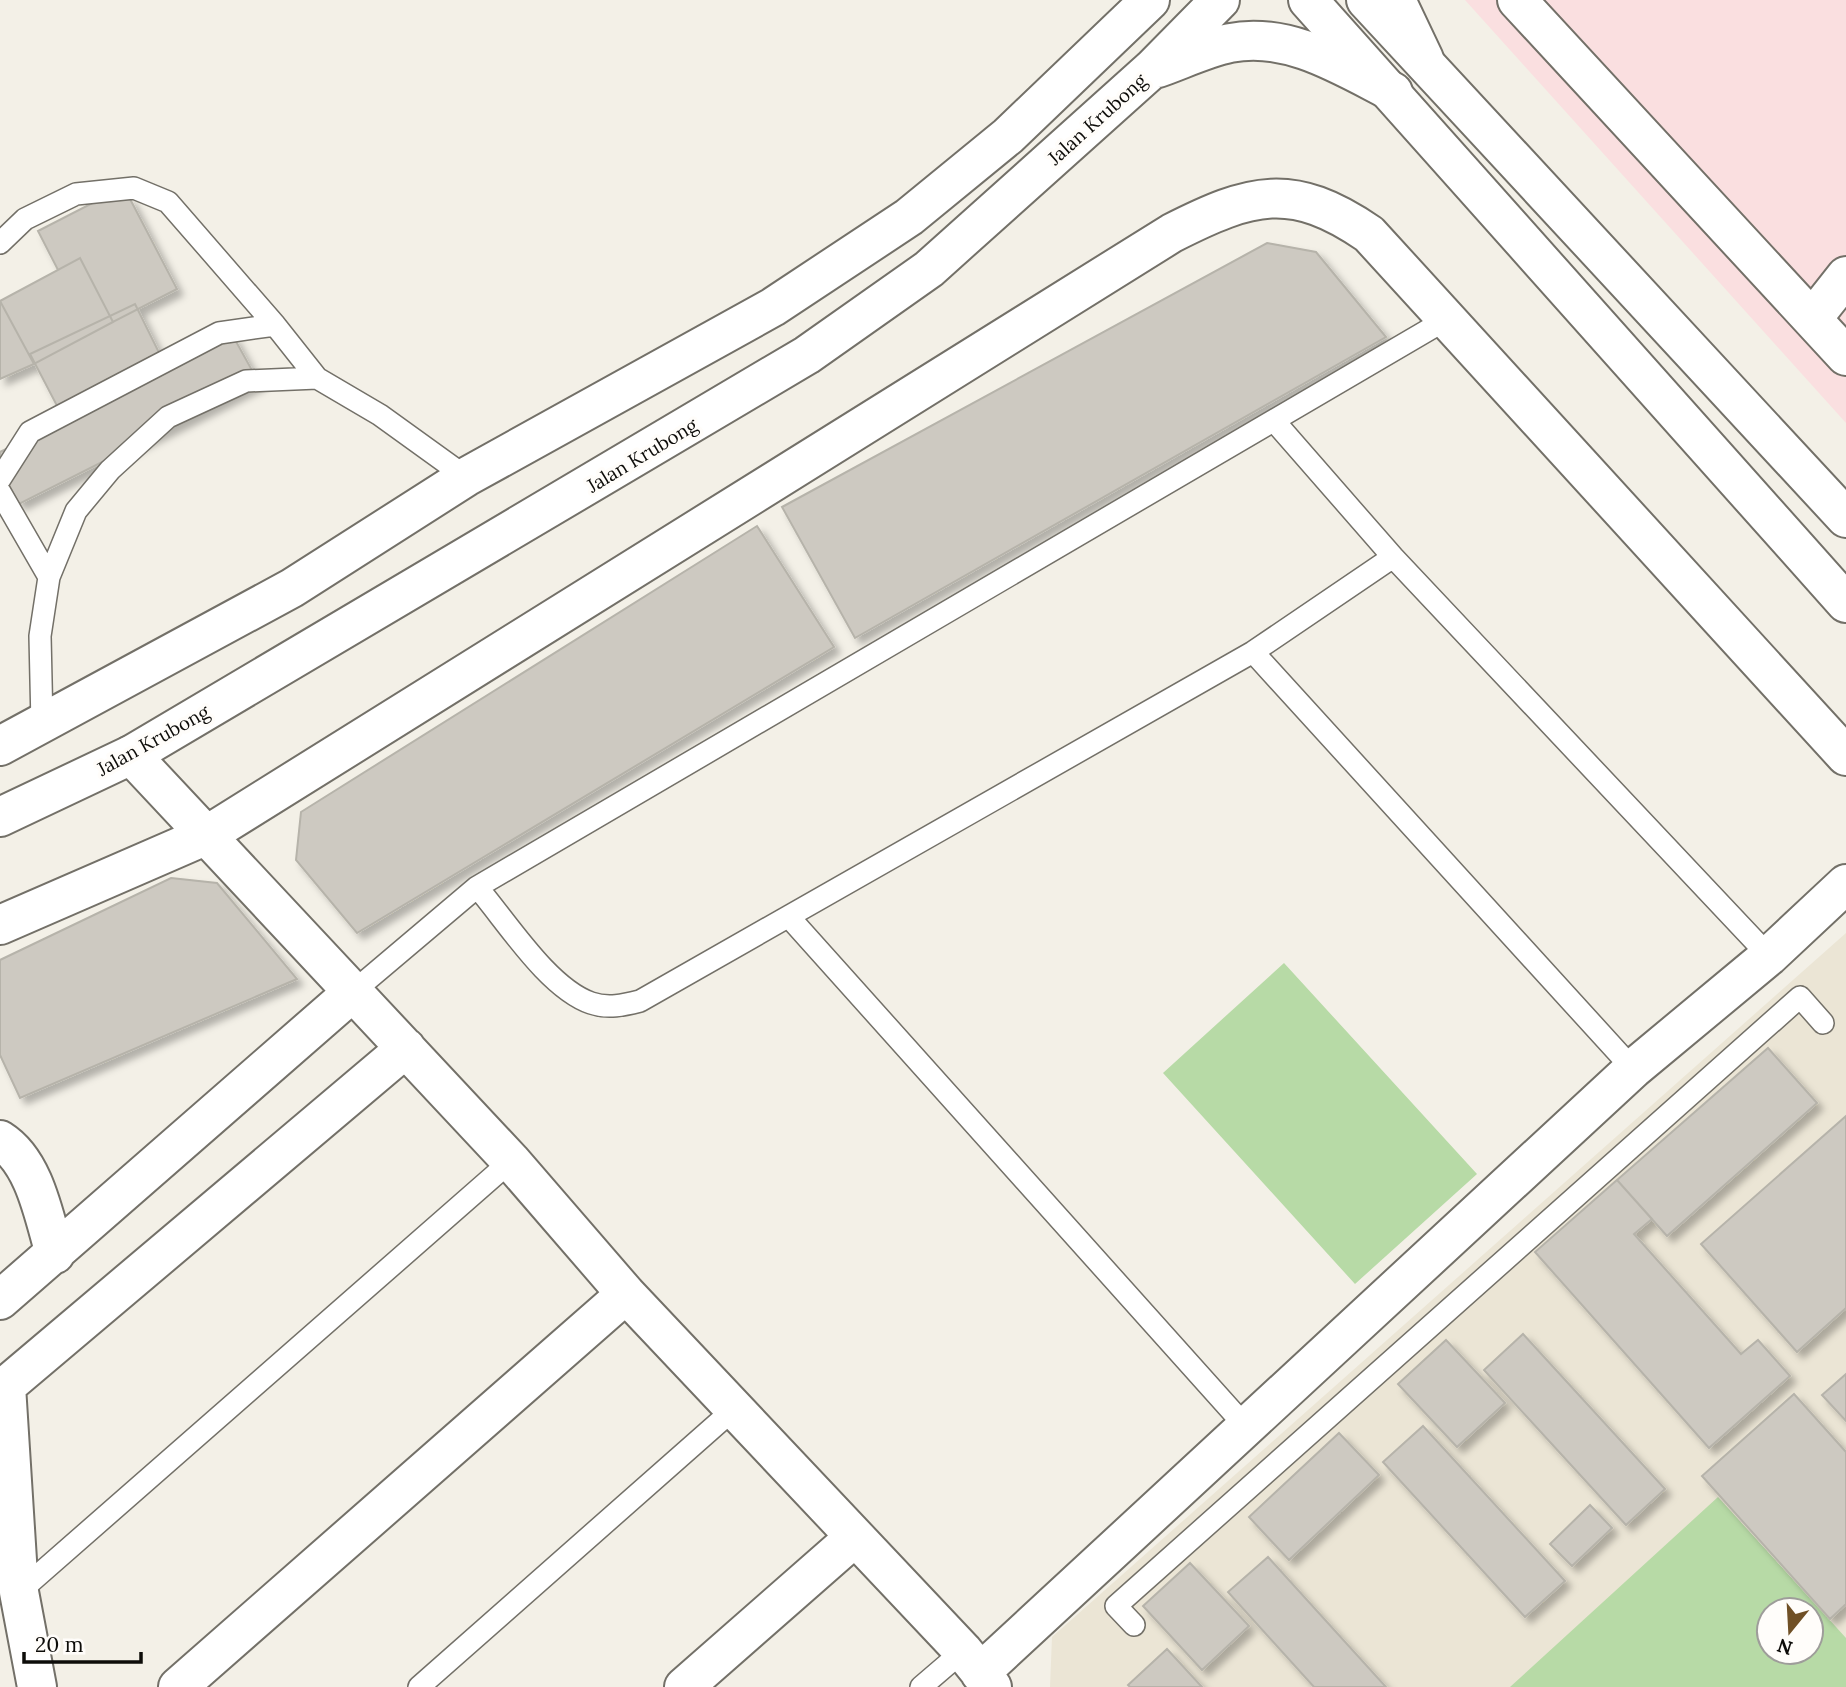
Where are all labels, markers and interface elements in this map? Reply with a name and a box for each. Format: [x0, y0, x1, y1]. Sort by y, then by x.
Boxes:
street label: Jalan Krubong [1042, 68, 1152, 170]
street label: Jalan Krubong [581, 412, 702, 498]
street label: Jalan Krubong [92, 699, 214, 781]
north arrow [1755, 1596, 1825, 1666]
scale bar [24, 1620, 142, 1664]
text: 20 m [35, 1631, 84, 1658]
text: N [1774, 1633, 1795, 1661]

